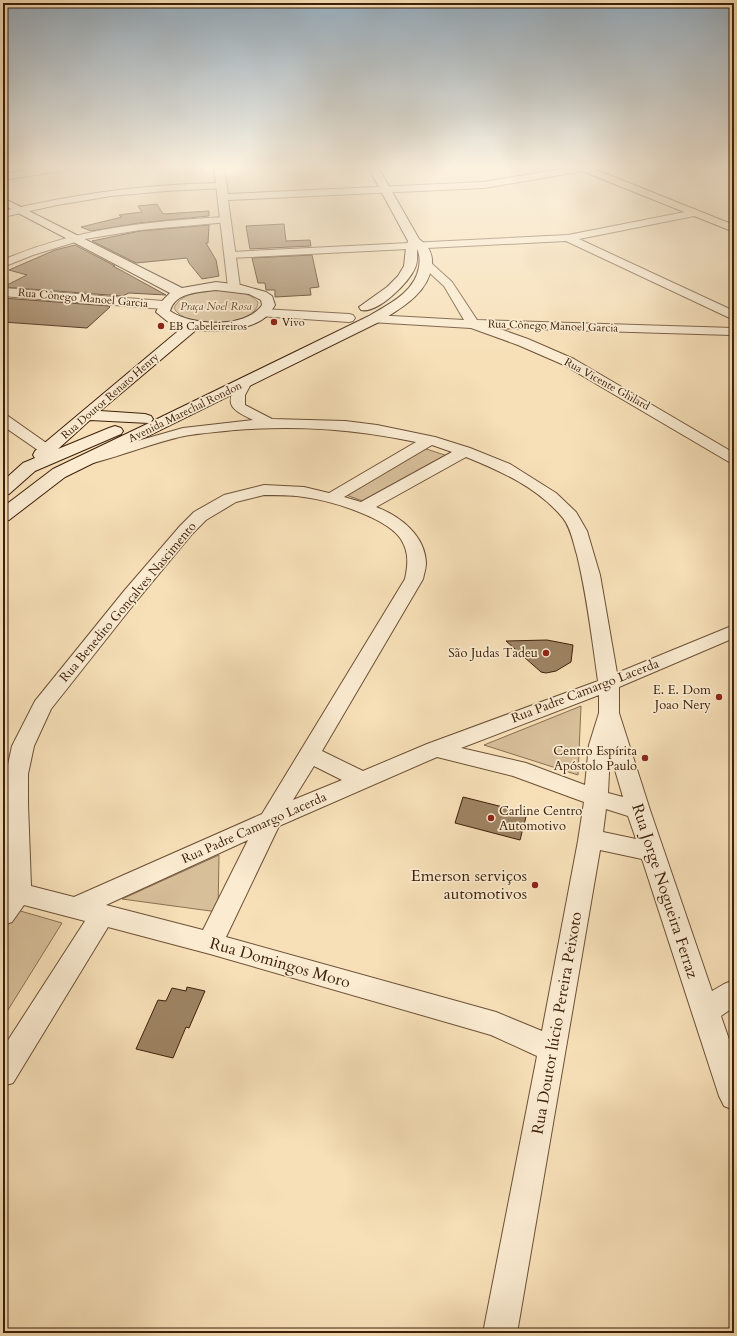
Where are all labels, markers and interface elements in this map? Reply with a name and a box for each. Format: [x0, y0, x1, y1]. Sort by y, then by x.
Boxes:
street label: Rua Cônego Manoel Garcia [17, 285, 149, 311]
park label: Praça Noel Rosa [180, 299, 252, 314]
place label: Vivo [282, 315, 305, 330]
street label: Rua Cônego Manoel Garcia [488, 316, 619, 336]
marker: Vivo [269, 317, 279, 327]
place label: EB Cabeleireiros [169, 319, 247, 334]
marker: EB Cabeleireiros [156, 321, 166, 331]
street label: Rua Doutor Renato Henry [58, 349, 162, 443]
street label: Rua Vicente Ghilard [562, 354, 653, 414]
street label: Avenida Marechal Rondon [126, 378, 245, 446]
street label: Rua Benedito Gonçalves Nascimento [55, 518, 201, 686]
place label: São Judas Tadeu [448, 644, 538, 662]
marker: São Judas Tadeu [541, 648, 551, 658]
street label: Rua Padre Camargo Lacerda [509, 654, 662, 728]
place label: E. E. Dom Joao Nery [653, 681, 711, 714]
marker: E. E. Dom Joao Nery [714, 692, 724, 702]
place label: Centro Espírita Apóstolo Paulo [553, 742, 637, 775]
marker: Centro Espírita Apóstolo Paulo [640, 753, 650, 763]
street label: Rua Padre Camargo Lacerda [179, 788, 330, 868]
street label: Rua Jorge Nogueira Ferraz [626, 801, 704, 981]
place label: Carline Centro Automotivo [499, 802, 582, 835]
marker: Carline Centro Automotivo [486, 813, 496, 823]
place label: Emerson serviços automotivos [411, 865, 527, 905]
marker: Emerson serviços automotivos [530, 880, 540, 890]
street label: Rua Doutor lúcio Pereira Peixoto [527, 910, 587, 1136]
street label: Rua Domingos Moro [207, 932, 353, 994]

